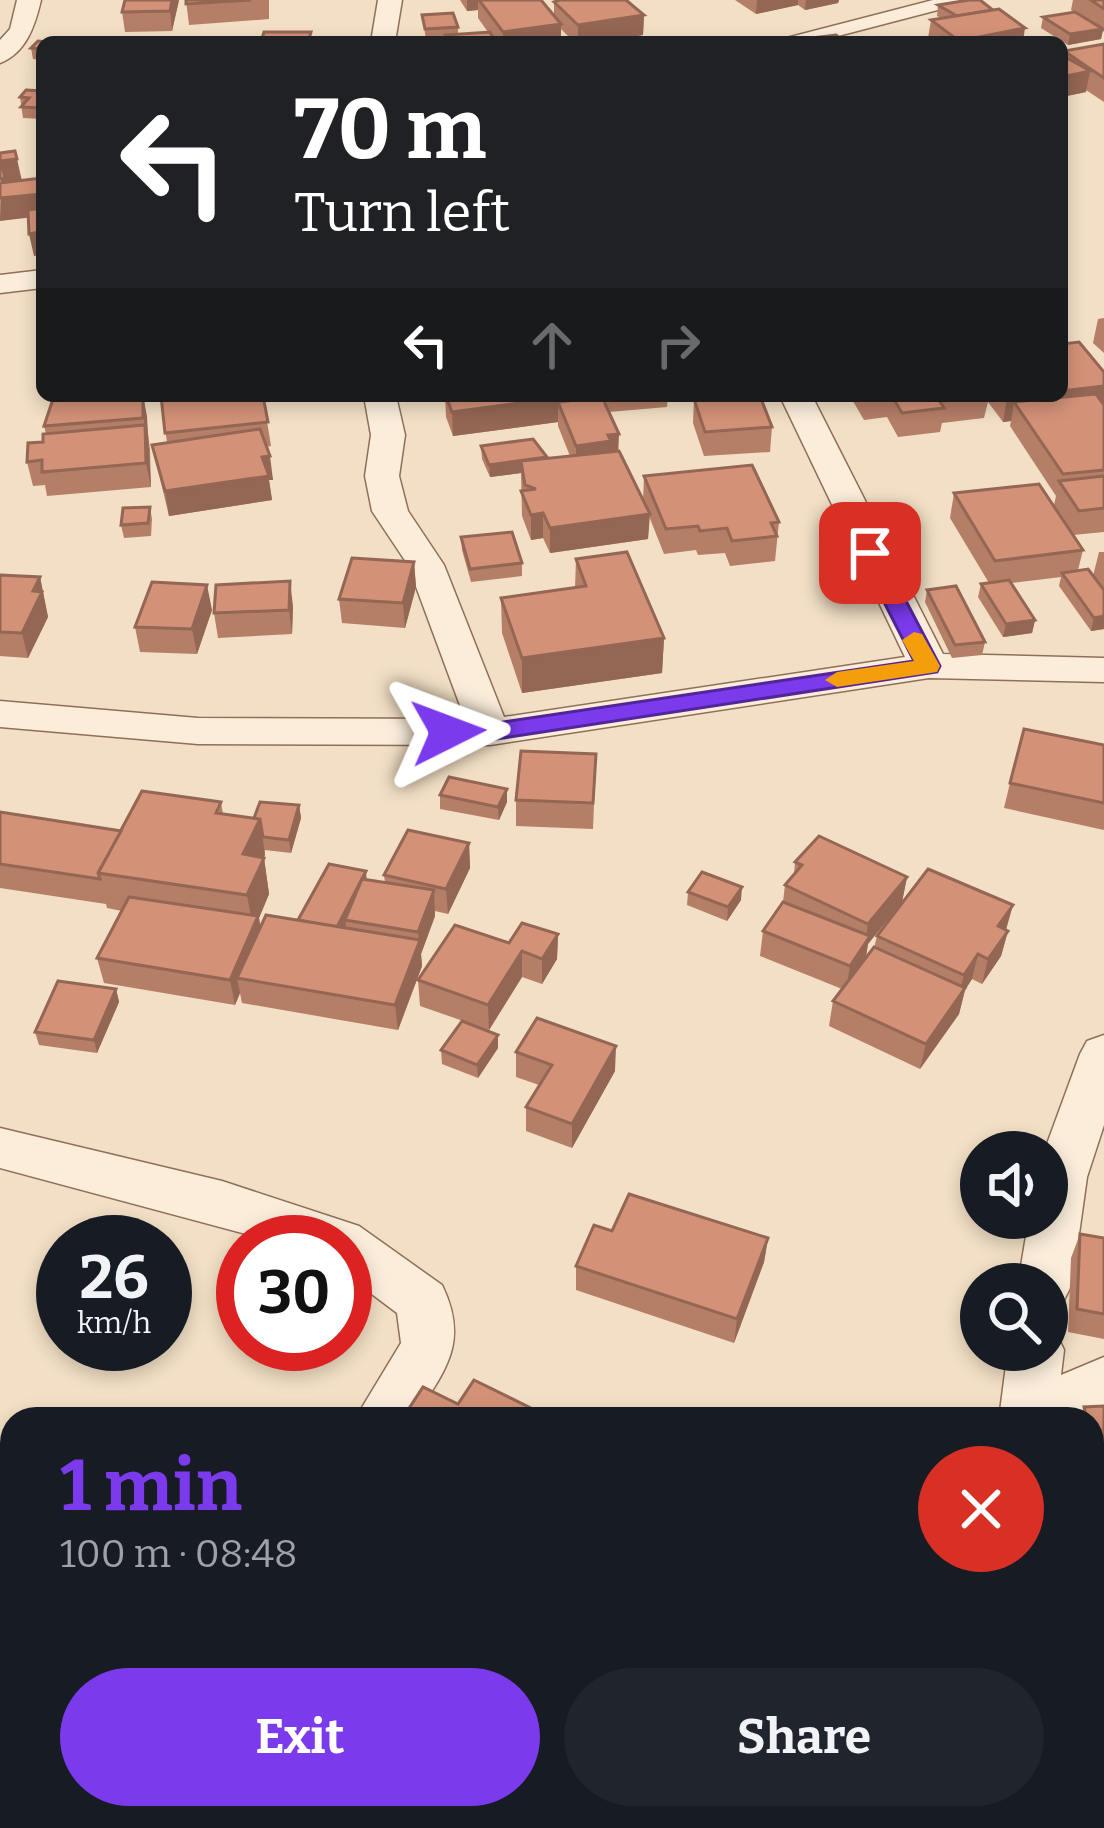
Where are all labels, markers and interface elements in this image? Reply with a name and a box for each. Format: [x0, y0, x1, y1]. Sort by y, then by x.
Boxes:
text: 70 m [294, 79, 486, 180]
icon: left [96, 84, 252, 240]
text: Turn left [294, 181, 510, 245]
icon: left [393, 312, 459, 378]
icon: ahead [519, 312, 585, 378]
icon: right [645, 312, 711, 378]
pin [819, 502, 921, 604]
icon: arrive [837, 520, 903, 586]
position arrow [385, 669, 511, 795]
map controls [960, 1131, 1068, 1371]
button: sound [960, 1131, 1068, 1239]
speed limit sign: 30 [216, 1215, 372, 1371]
text: 26 [79, 1242, 149, 1314]
button: search [960, 1263, 1068, 1371]
text: km/h [77, 1305, 151, 1341]
text: 1 min [60, 1443, 242, 1529]
button: close [918, 1446, 1044, 1572]
text: 100 m · 08:48 [60, 1531, 298, 1577]
button: Exit [60, 1668, 540, 1806]
button: Share [564, 1668, 1044, 1806]

